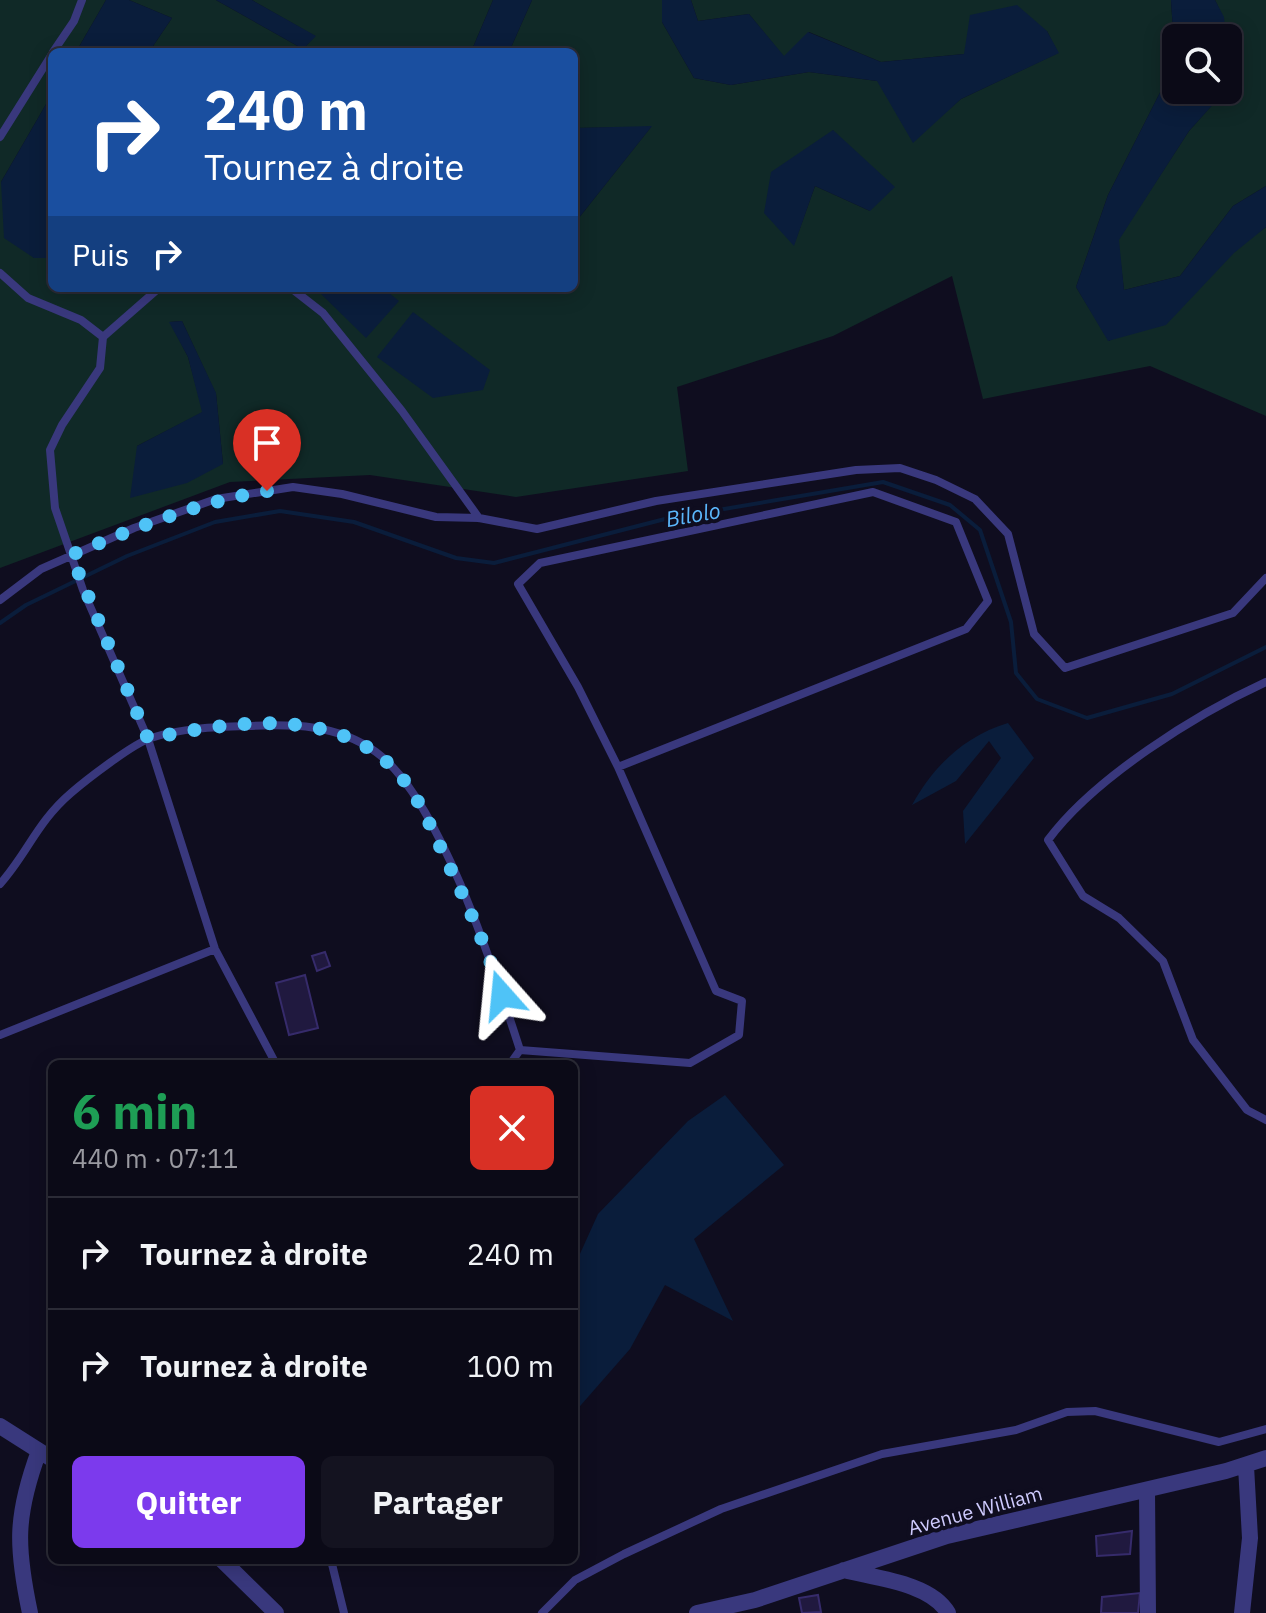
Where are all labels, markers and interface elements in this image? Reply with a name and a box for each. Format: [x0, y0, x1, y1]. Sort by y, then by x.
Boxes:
map controls [1162, 24, 1242, 104]
button: search [1162, 24, 1242, 104]
text: 240 m [204, 73, 368, 145]
icon: right [72, 80, 176, 184]
text: Tournez à droite [204, 143, 464, 190]
icon: right [145, 232, 189, 276]
text: Puis [72, 235, 129, 274]
pin [233, 409, 301, 491]
icon: arrive [245, 421, 289, 465]
water label: Bilolo [663, 495, 723, 533]
position arrow [460, 953, 544, 1037]
text: 6 min [72, 1080, 197, 1142]
button: close [470, 1086, 554, 1170]
text: 440 m · 07:11 [72, 1141, 238, 1175]
icon: right [72, 1231, 116, 1275]
text: Tournez à droite [140, 1234, 368, 1273]
text: 240 m [467, 1234, 554, 1273]
icon: right [72, 1343, 116, 1387]
text: Tournez à droite [140, 1346, 368, 1385]
text: 100 m [467, 1346, 554, 1385]
button: Quitter [72, 1456, 305, 1548]
button: Partager [321, 1456, 554, 1548]
street label: Avenue William [905, 1479, 1045, 1541]

